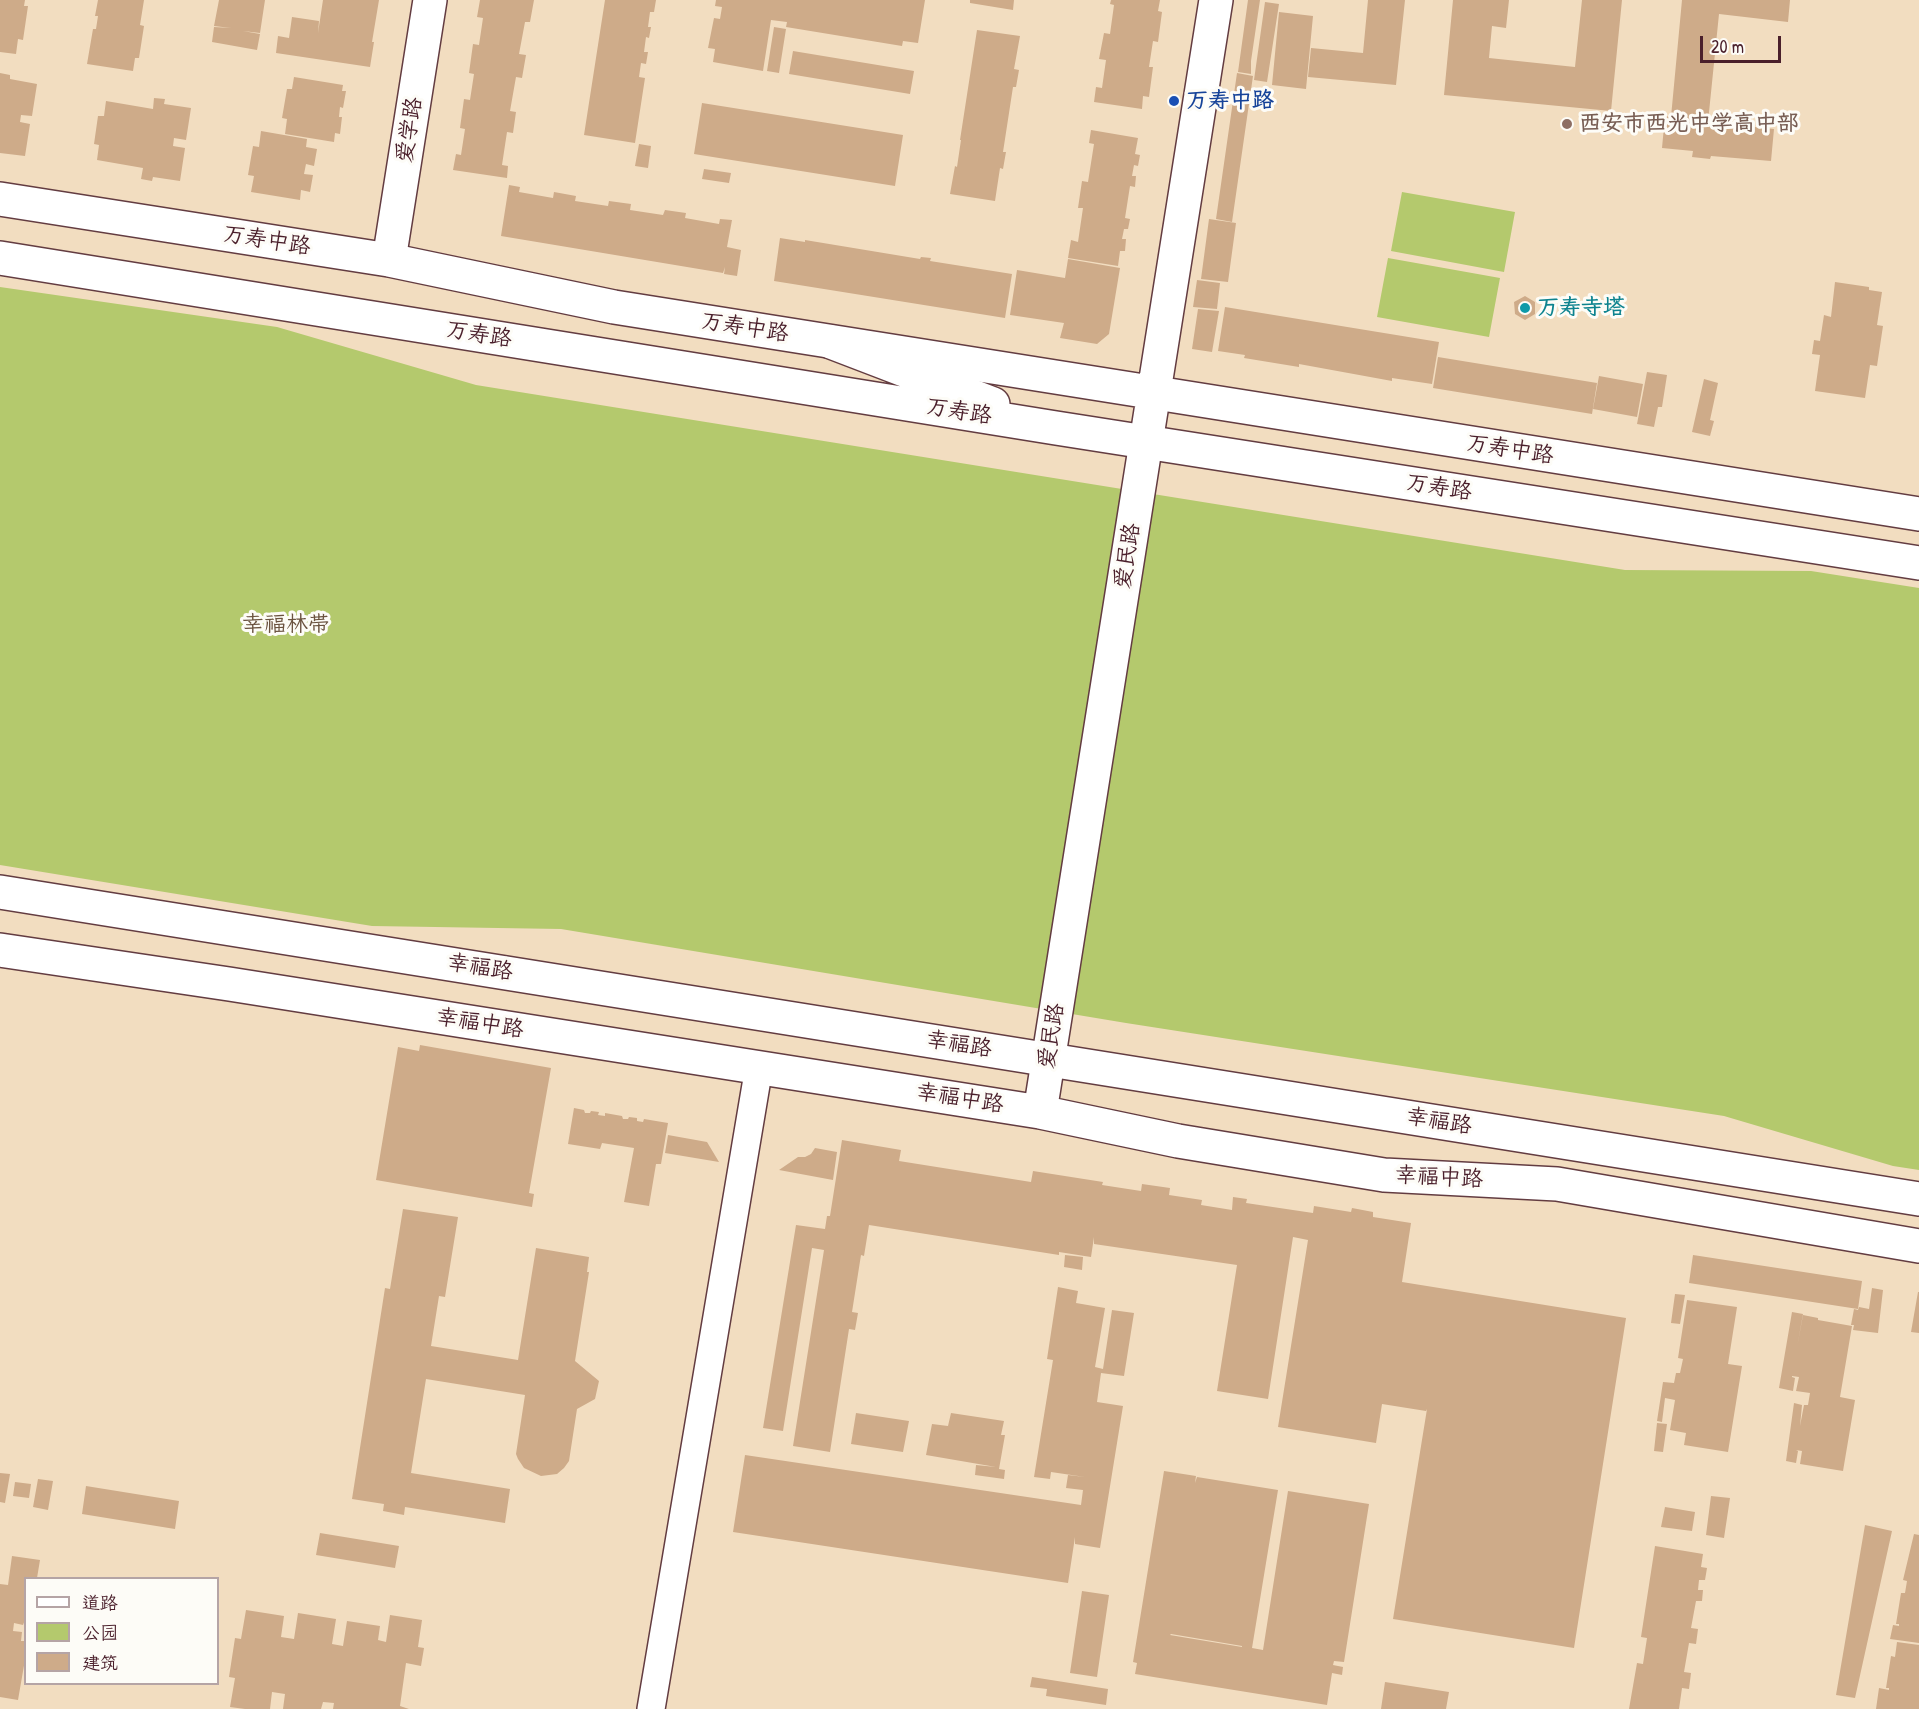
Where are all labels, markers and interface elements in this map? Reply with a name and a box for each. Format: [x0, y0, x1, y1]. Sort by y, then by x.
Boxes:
scale bar [1703, 24, 1784, 62]
text: 20 m [1711, 34, 1744, 59]
place label: 万寿中路 [1186, 88, 1274, 114]
marker: 万寿中路 [1167, 94, 1181, 108]
street label: 爱学路 [392, 95, 428, 165]
place label: 西安市西光中学高中部 [1579, 111, 1799, 137]
marker: 西安市西光中学高中部 [1560, 117, 1574, 131]
street label: 万寿中路 [221, 221, 313, 261]
place label: 万寿寺塔 [1537, 295, 1625, 321]
marker: 万寿寺塔 [1518, 301, 1532, 315]
street label: 万寿中路 [699, 308, 791, 348]
street label: 万寿路 [444, 317, 514, 353]
street label: 万寿路 [924, 394, 994, 430]
street label: 万寿中路 [1464, 430, 1556, 470]
street label: 万寿路 [1404, 470, 1474, 506]
street label: 爱民路 [1110, 521, 1146, 591]
park label: 幸福林带 [242, 612, 330, 638]
street label: 幸福路 [445, 950, 515, 986]
street label: 爱民路 [1034, 1001, 1070, 1071]
street label: 幸福中路 [434, 1004, 526, 1044]
street label: 幸福路 [924, 1027, 994, 1063]
street label: 幸福中路 [914, 1079, 1006, 1119]
street label: 幸福路 [1404, 1104, 1474, 1140]
street label: 幸福中路 [1394, 1163, 1484, 1193]
legend [24, 1577, 219, 1685]
text: 道路 [82, 1590, 118, 1615]
text: 公园 [82, 1620, 118, 1645]
text: 建筑 [82, 1650, 118, 1675]

